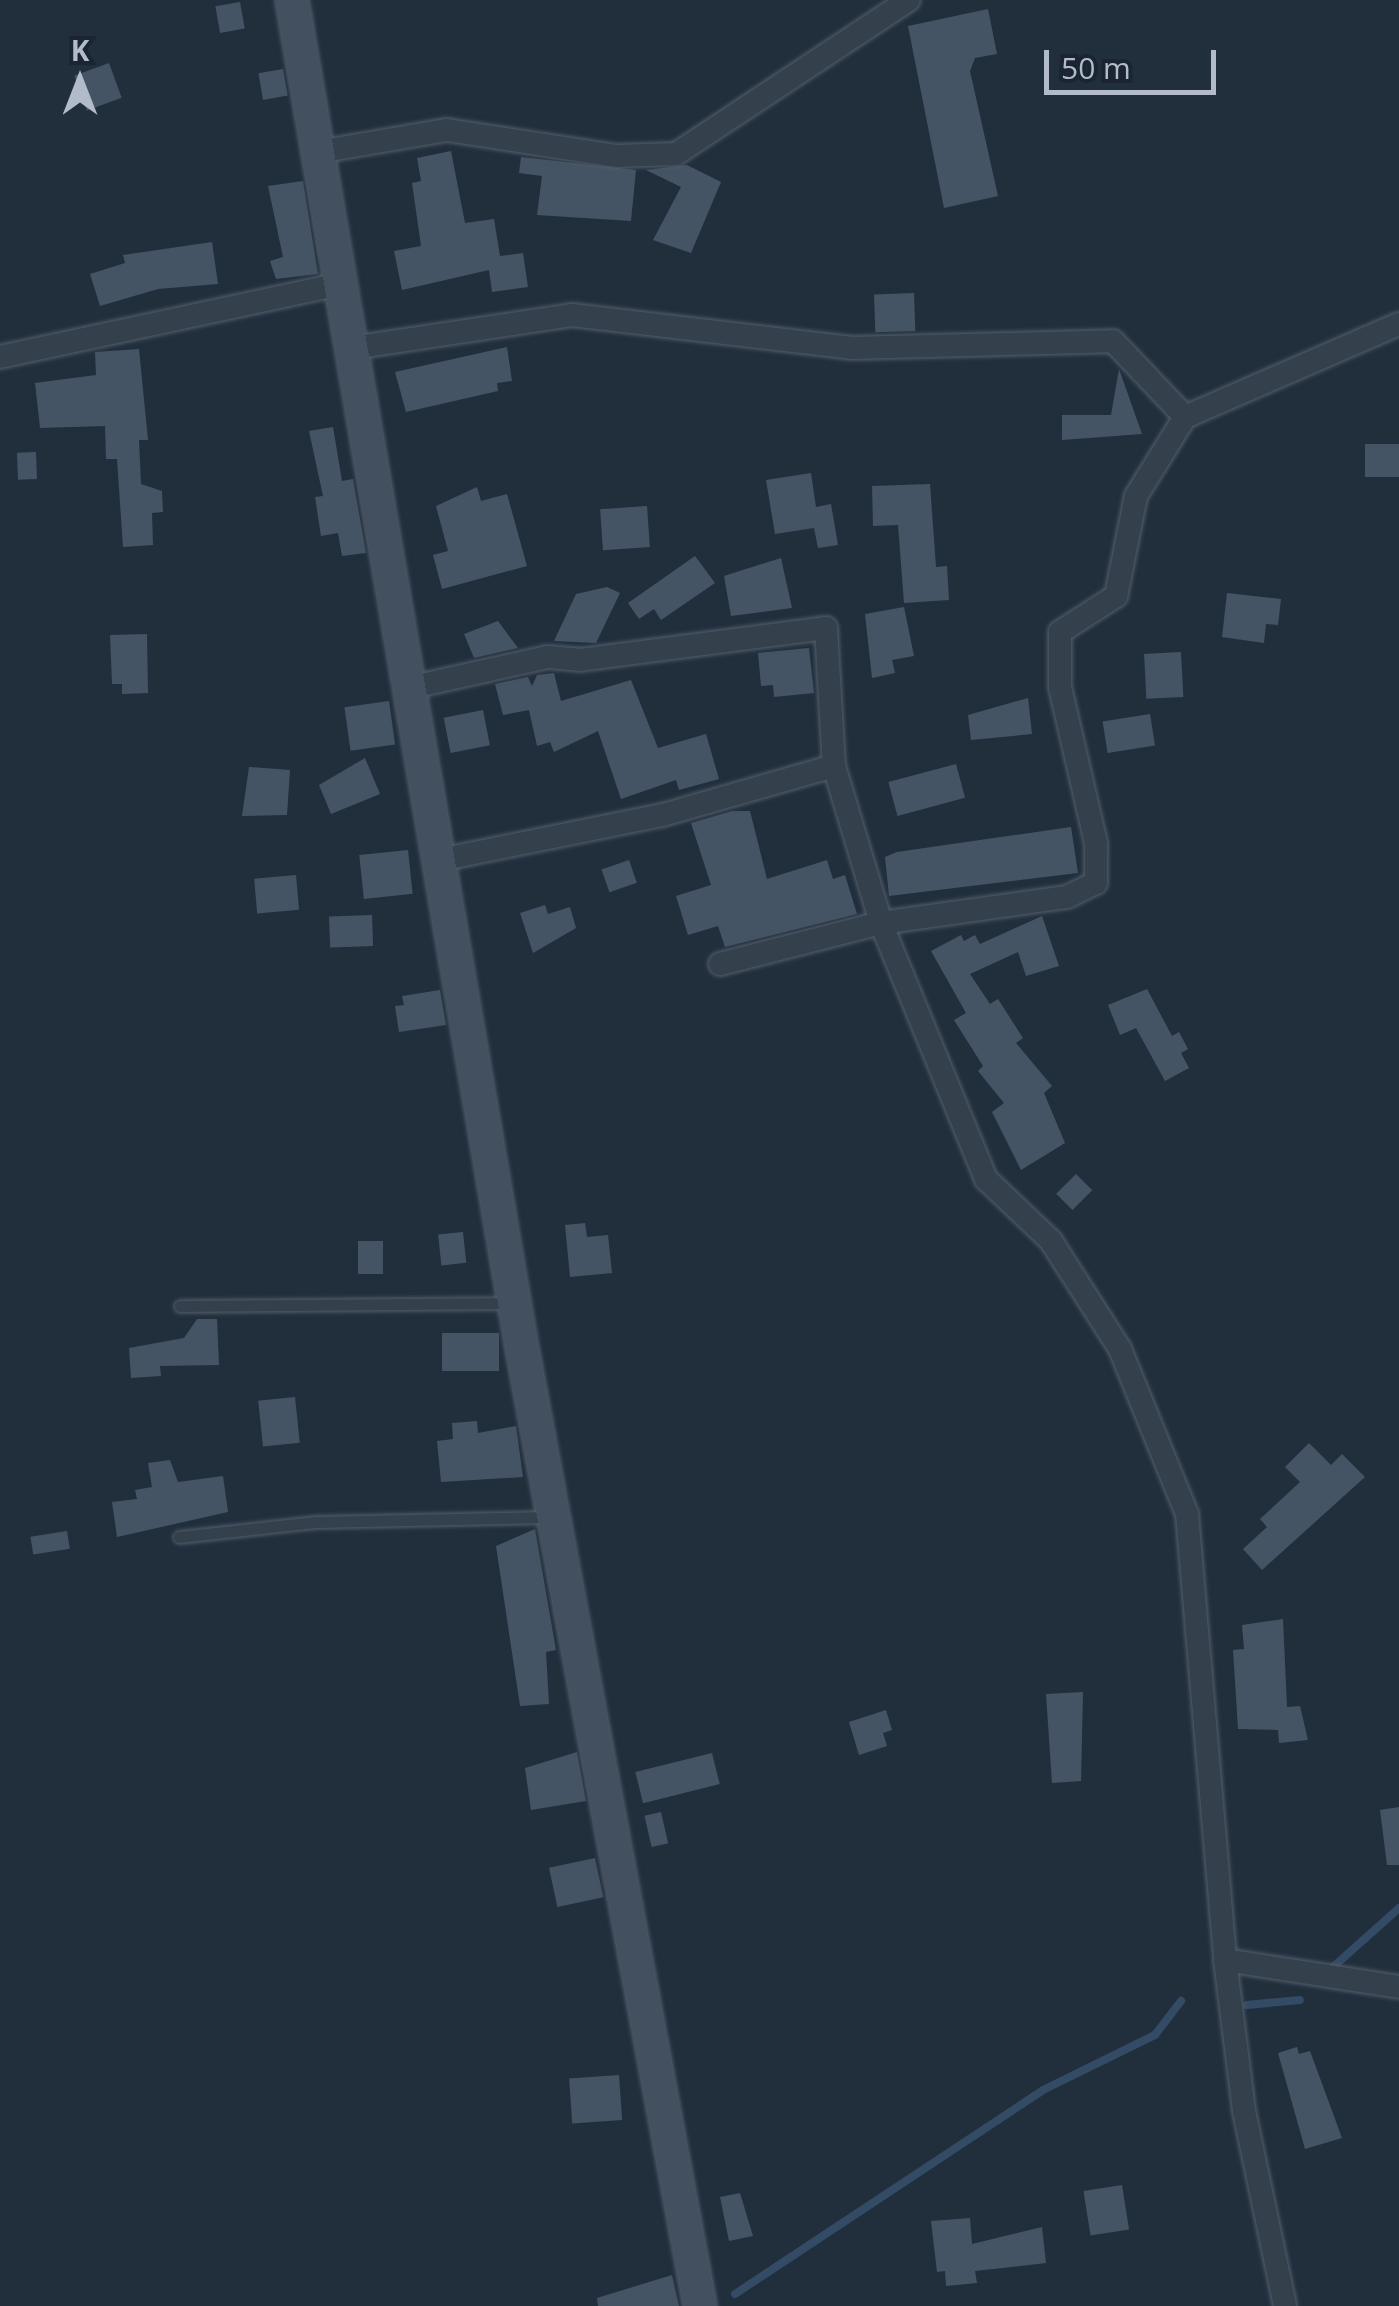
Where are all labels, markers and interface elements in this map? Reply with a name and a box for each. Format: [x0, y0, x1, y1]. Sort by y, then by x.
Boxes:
north arrow [30, 30, 130, 130]
scale bar [1049, 30, 1222, 92]
text: K [71, 31, 89, 69]
text: 50 m [1061, 47, 1131, 88]

